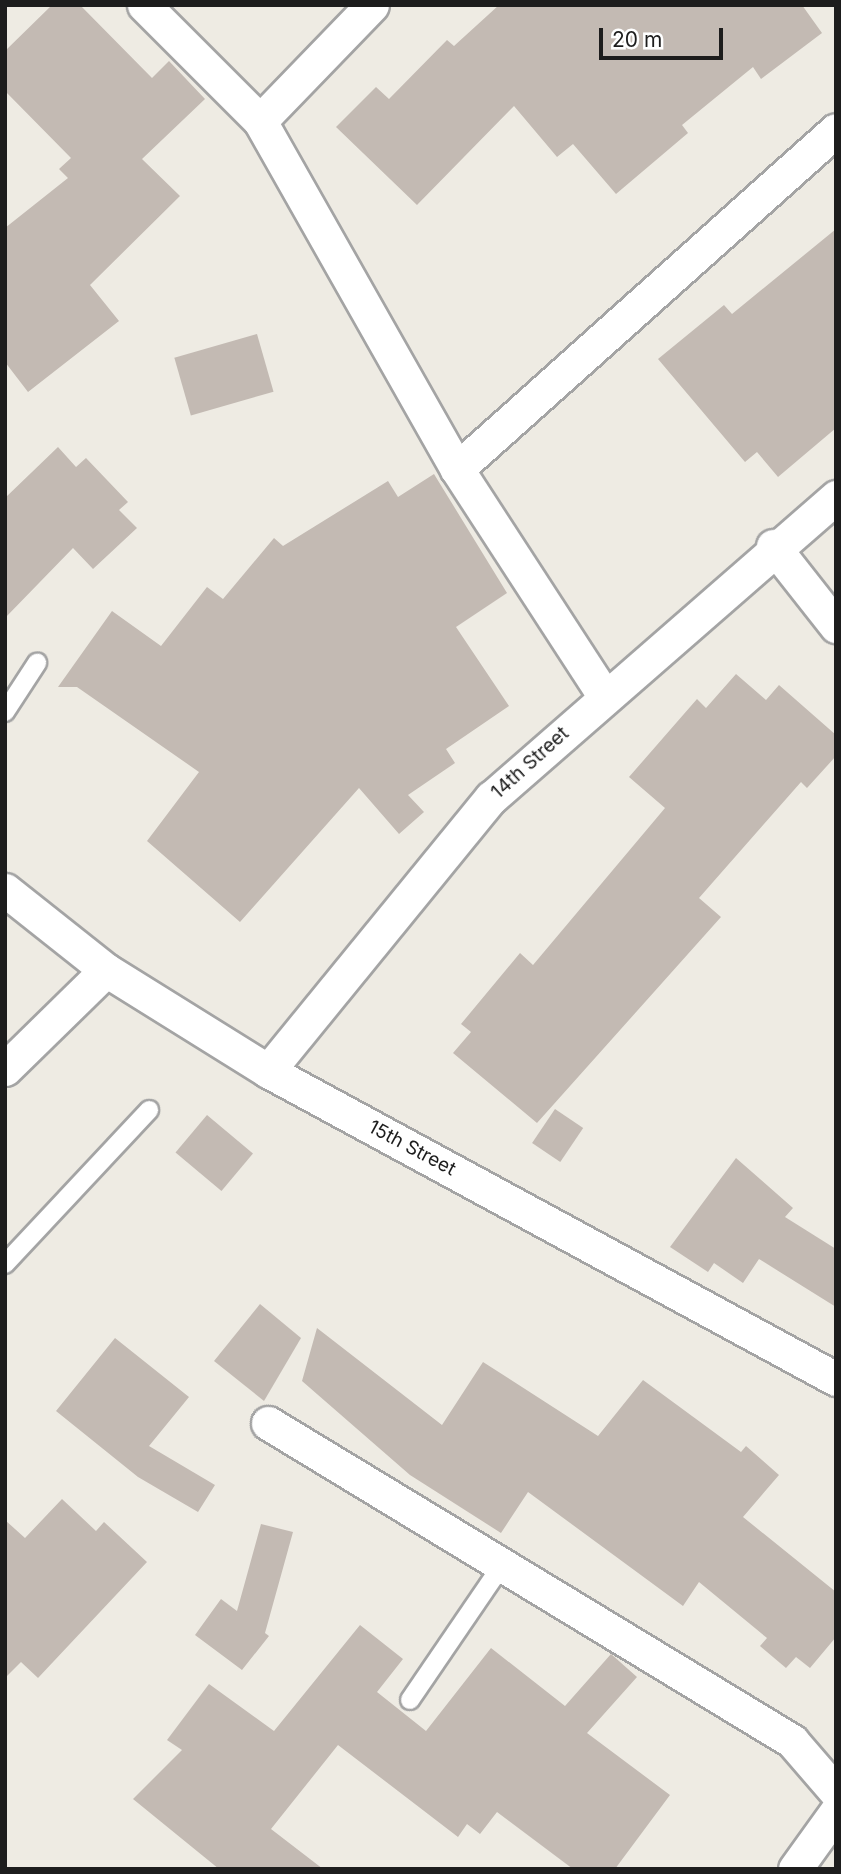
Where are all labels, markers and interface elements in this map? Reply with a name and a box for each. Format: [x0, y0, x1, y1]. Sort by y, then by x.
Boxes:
scale bar [603, 14, 727, 58]
text: 20 m [612, 27, 662, 52]
street label: 14th Street [487, 722, 573, 804]
street label: 15th Street [364, 1115, 460, 1181]

